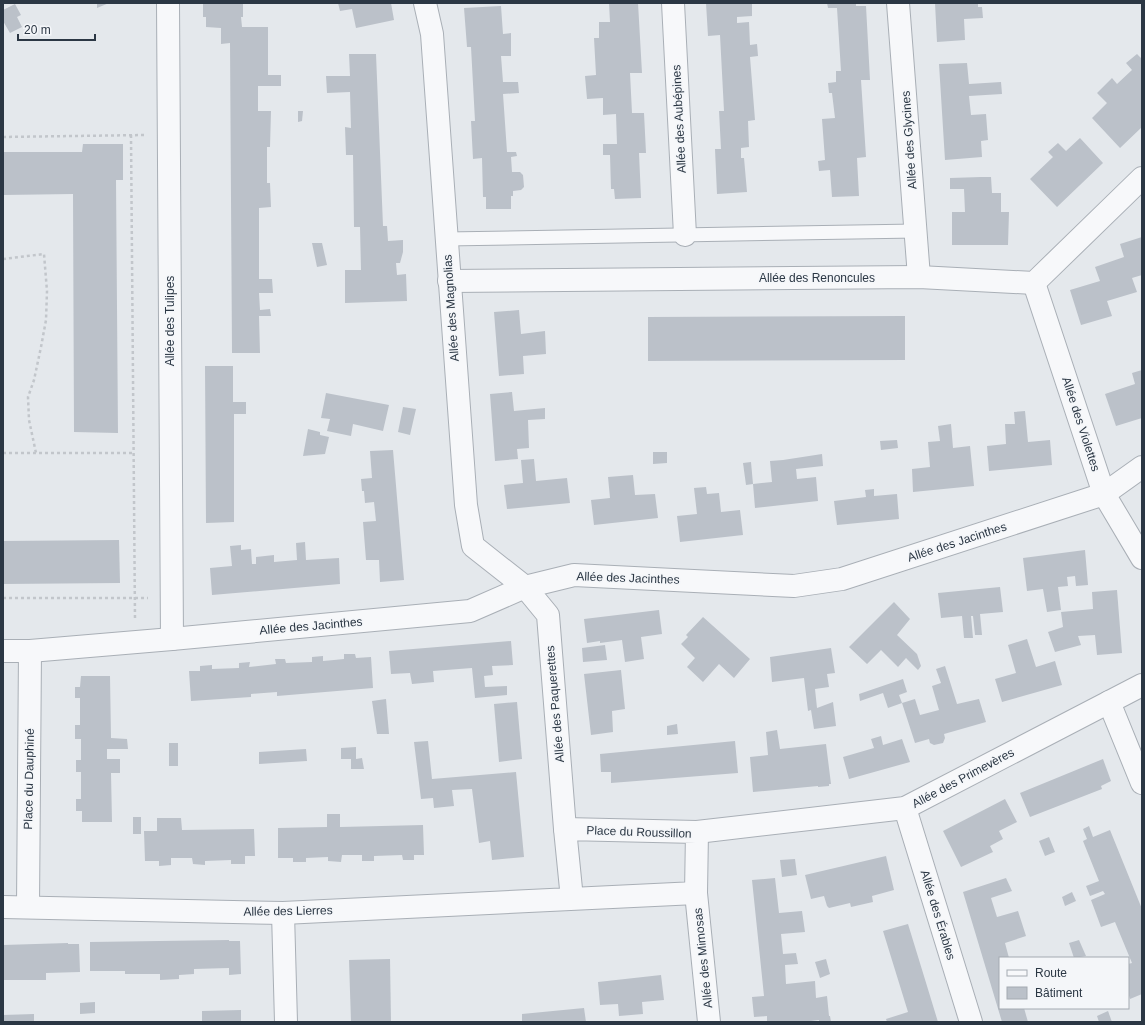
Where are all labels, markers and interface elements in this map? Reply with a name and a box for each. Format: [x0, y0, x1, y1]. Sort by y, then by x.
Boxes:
scale bar [18, 16, 95, 42]
text: 20 m [24, 23, 51, 37]
street label: Allée des Aubépines [669, 64, 689, 174]
street label: Allée des Glycines [899, 90, 919, 190]
street label: Allée des Magnolias [440, 254, 462, 362]
street label: Allée des Renoncules [759, 271, 875, 285]
street label: Allée des Tulipes [163, 276, 177, 366]
street label: Allée des Violettes [1059, 375, 1103, 473]
street label: Allée des Jacinthes [906, 519, 1008, 565]
street label: Allée des Jacinthes [576, 569, 680, 587]
street label: Allée des Jacinthes [259, 615, 363, 637]
street label: Allée des Paquerettes [543, 645, 567, 763]
street label: Place du Dauphiné [21, 728, 37, 830]
street label: Allée des Primevères [910, 745, 1016, 811]
street label: Place du Roussillon [586, 823, 692, 841]
street label: Allée des Érables [918, 868, 959, 962]
street label: Allée des Lierres [243, 903, 333, 919]
street label: Allée des Mimosas [691, 907, 715, 1009]
legend [999, 957, 1129, 1009]
text: Route [1035, 966, 1067, 980]
text: Bâtiment [1035, 986, 1083, 1000]

